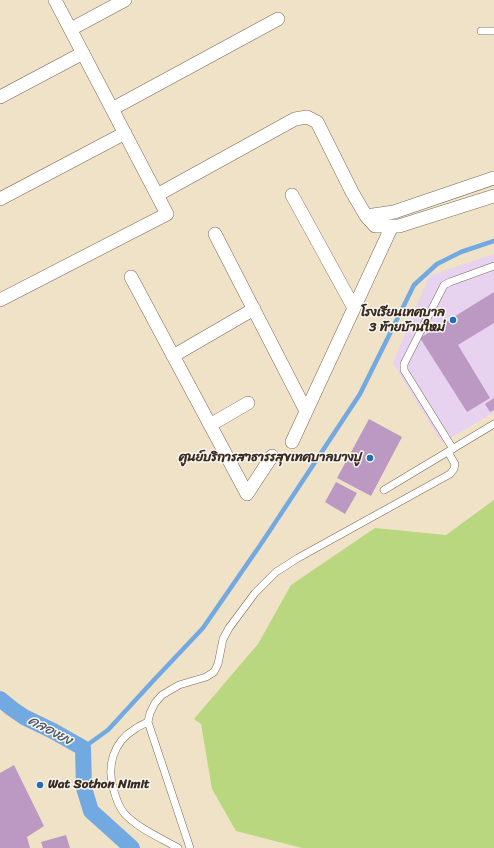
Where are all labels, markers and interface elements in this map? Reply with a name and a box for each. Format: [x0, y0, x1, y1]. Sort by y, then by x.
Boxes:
place label: โรงเรียนเทศบาล 3 ท้ายบ้านใหม่ [361, 305, 445, 336]
marker: โรงเรียนเทศบาล 3 ท้ายบ้านใหม่ [448, 315, 458, 325]
place label: ศูนย์บริการสาธารรสุขเทศบาลบางปู [179, 450, 362, 466]
marker: ศูนย์บริการสาธารรสุขเทศบาลบางปู [365, 453, 375, 463]
water label: คลองยง [25, 713, 75, 749]
place label: Wat Sothon Nimit [48, 777, 150, 793]
marker: Wat Sothon Nimit [35, 780, 45, 790]

